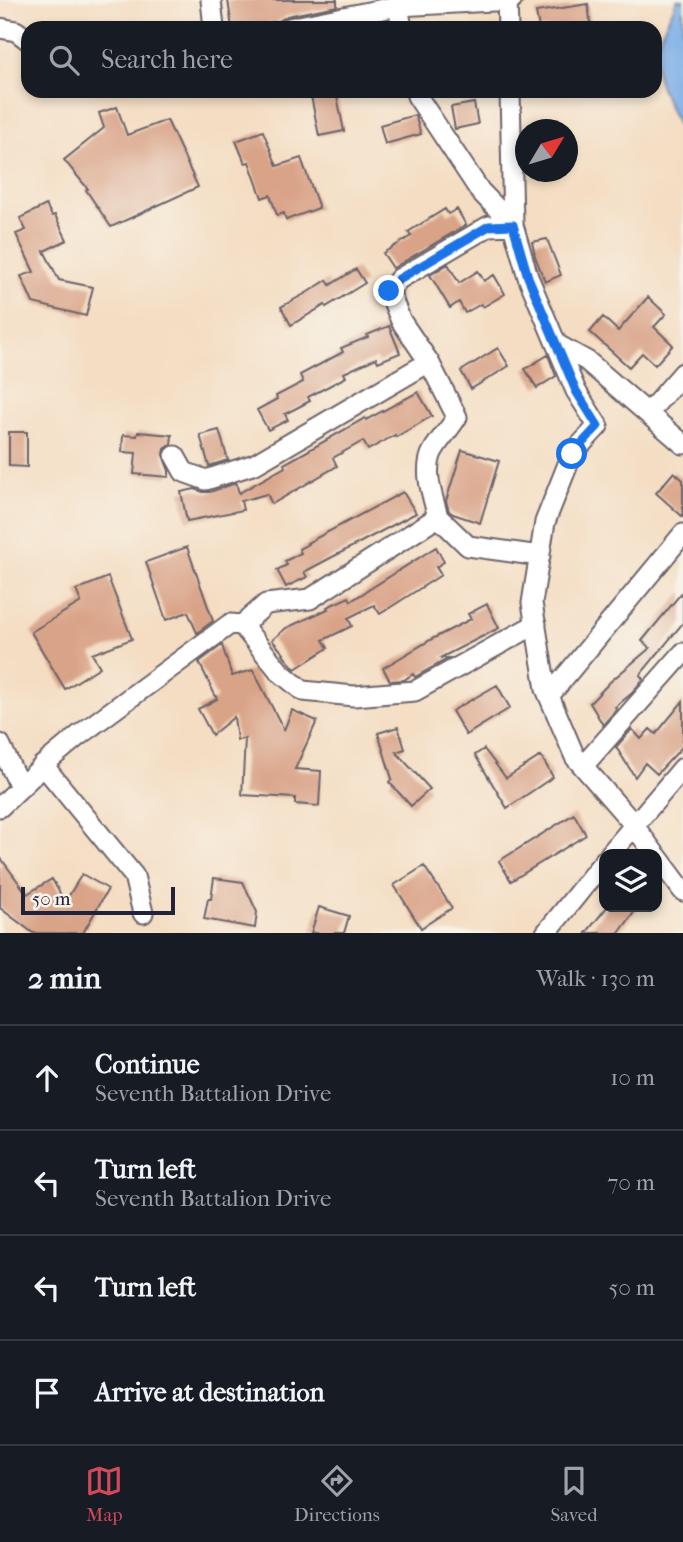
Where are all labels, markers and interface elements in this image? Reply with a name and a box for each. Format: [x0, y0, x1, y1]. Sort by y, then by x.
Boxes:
search box [21, 21, 662, 98]
icon: search [45, 41, 83, 79]
text: Search here [101, 44, 233, 75]
north arrow [515, 119, 578, 182]
route end [373, 275, 404, 306]
route start [556, 438, 587, 469]
map controls [599, 849, 662, 912]
button: layers [599, 849, 662, 912]
scale bar [21, 884, 175, 916]
text: 50 m [32, 888, 71, 910]
text: 2 min [28, 961, 101, 996]
text: Walk · 130 m [536, 965, 655, 992]
text: Continue [95, 1049, 200, 1080]
icon: ahead [28, 1059, 66, 1097]
text: 10 m [610, 1064, 655, 1091]
text: Seventh Battalion Drive [95, 1080, 331, 1107]
text: Turn left [95, 1154, 196, 1185]
icon: left [28, 1164, 66, 1202]
text: 70 m [607, 1169, 655, 1196]
text: Seventh Battalion Drive [95, 1185, 331, 1212]
icon: left [28, 1269, 66, 1307]
text: Turn left [95, 1272, 196, 1303]
text: 50 m [608, 1274, 655, 1301]
icon: arrive [28, 1374, 66, 1412]
text: Arrive at destination [95, 1377, 325, 1408]
tab: Map [85, 1462, 123, 1526]
tab: Directions [294, 1462, 380, 1526]
tab: Saved [550, 1462, 598, 1526]

